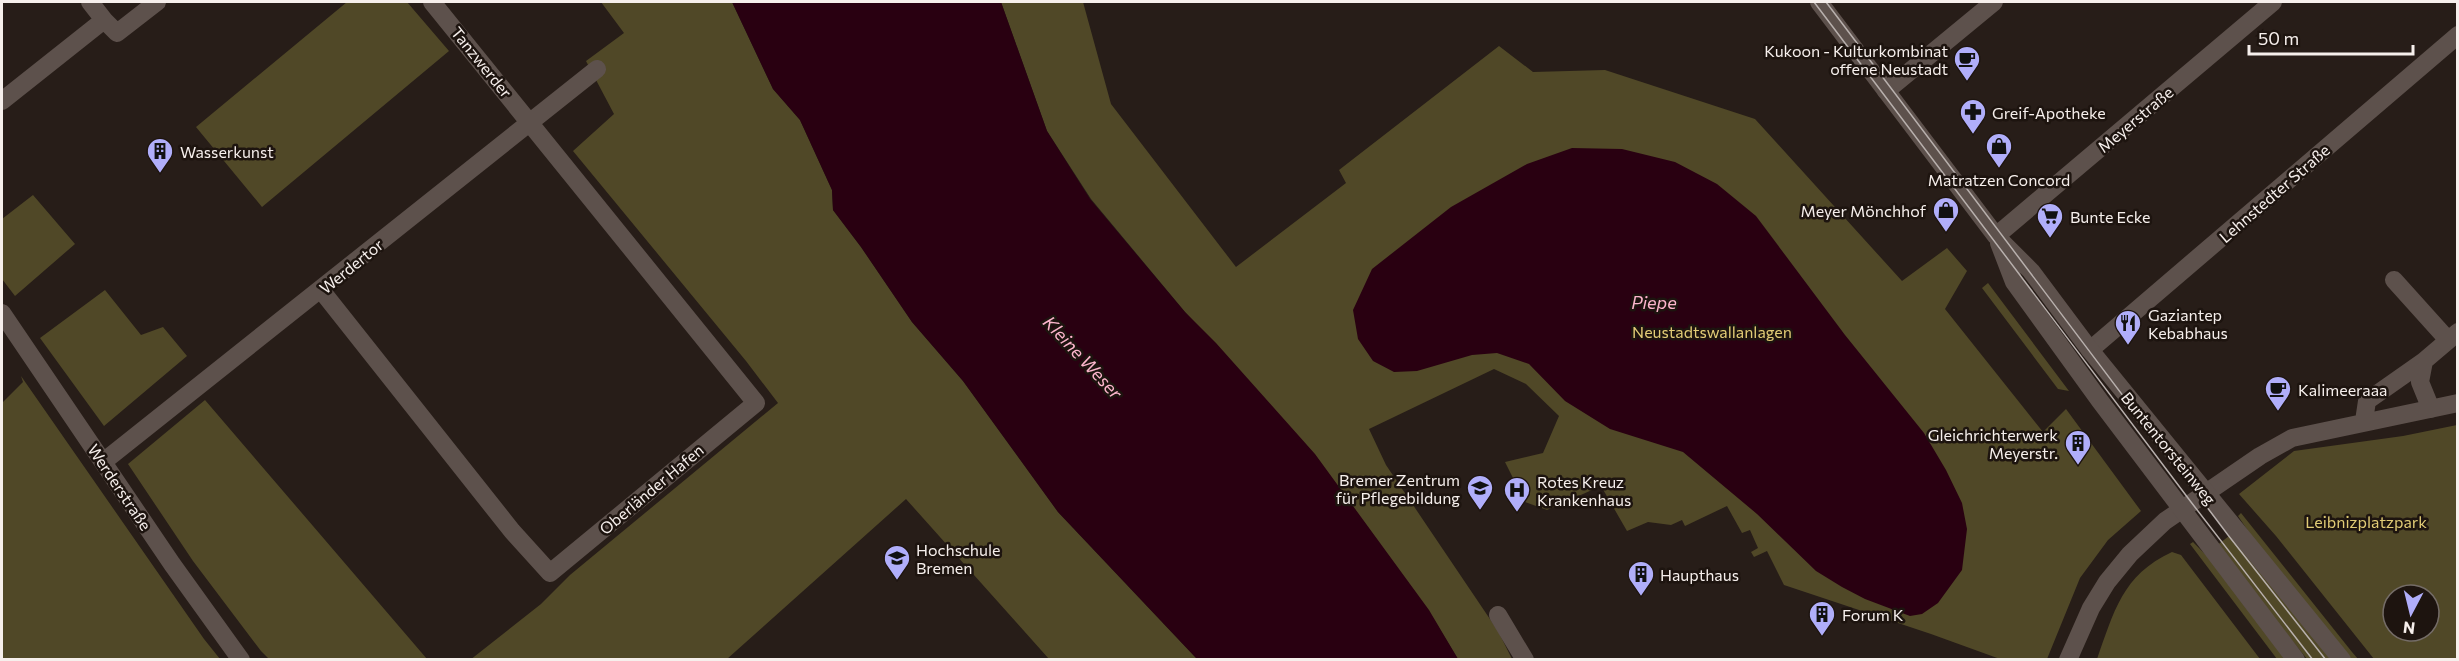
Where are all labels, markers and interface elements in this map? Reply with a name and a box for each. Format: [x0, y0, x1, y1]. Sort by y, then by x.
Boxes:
scale bar [2249, 18, 2412, 56]
street label: Tanzwerder [448, 23, 517, 102]
text: 50 m [2258, 27, 2299, 49]
place label: Kukoon - Kulturkombinat offene Neustadt [1764, 41, 1948, 78]
cafe icon: Kukoon - Kulturkombinat offene Neustadt [1952, 44, 1982, 82]
street label: Meyerstraße [2093, 82, 2177, 156]
pharmacy icon: Greif-Apotheke [1958, 97, 1988, 135]
place label: Greif-Apotheke [1992, 103, 2106, 122]
shop icon: Matratzen Concord [1984, 131, 2014, 169]
building icon: Wasserkunst [145, 136, 175, 174]
street label: Lehnstedter Straße [2215, 140, 2333, 246]
place label: Wasserkunst [180, 142, 274, 161]
place label: Matratzen Concord [1928, 170, 2070, 189]
shop icon: Meyer Mönchhof [1931, 195, 1961, 233]
place label: Meyer Mönchhof [1801, 201, 1927, 220]
supermarket icon: Bunte Ecke [2035, 201, 2065, 239]
place label: Bunte Ecke [2070, 207, 2151, 226]
street label: Werdertor [315, 234, 387, 297]
water label: Piepe [1631, 291, 1677, 313]
place label: Gaziantep Kebabhaus [2148, 305, 2228, 342]
restaurant icon: Gaziantep Kebabhaus [2113, 308, 2143, 346]
water label: Kleine Weser [1039, 311, 1128, 404]
park label: Neustadtswallanlagen [1632, 322, 1792, 341]
cafe icon: Kalimeeraaa [2263, 374, 2293, 412]
place label: Kalimeeraaa [2298, 380, 2387, 399]
street label: Buntentorsteinweg [2118, 388, 2220, 508]
place label: Gleichrichterwerk Meyerstr. [1928, 425, 2058, 462]
building icon: Gleichrichterwerk Meyerstr. [2063, 428, 2093, 466]
street label: Werderstraße [84, 440, 156, 534]
street label: Oberländer Hafen [595, 440, 707, 538]
place label: Bremer Zentrum für Pflegebildung [1336, 470, 1460, 507]
place label: Rotes Kreuz Krankenhaus [1537, 472, 1631, 509]
school or university icon: Bremer Zentrum für Pflegebildung [1465, 473, 1495, 511]
hospital icon: Rotes Kreuz Krankenhaus [1502, 475, 1532, 513]
park label: Leibnizplatzpark [2305, 512, 2427, 531]
place label: Hochschule Bremen [916, 540, 1000, 577]
school or university icon: Hochschule Bremen [882, 543, 912, 581]
building icon: Haupthaus [1626, 559, 1656, 597]
place label: Haupthaus [1660, 565, 1739, 584]
north arrow [2381, 583, 2441, 643]
building icon: Forum K [1807, 599, 1837, 637]
place label: Forum K [1842, 605, 1904, 624]
text: N [2402, 618, 2416, 639]

